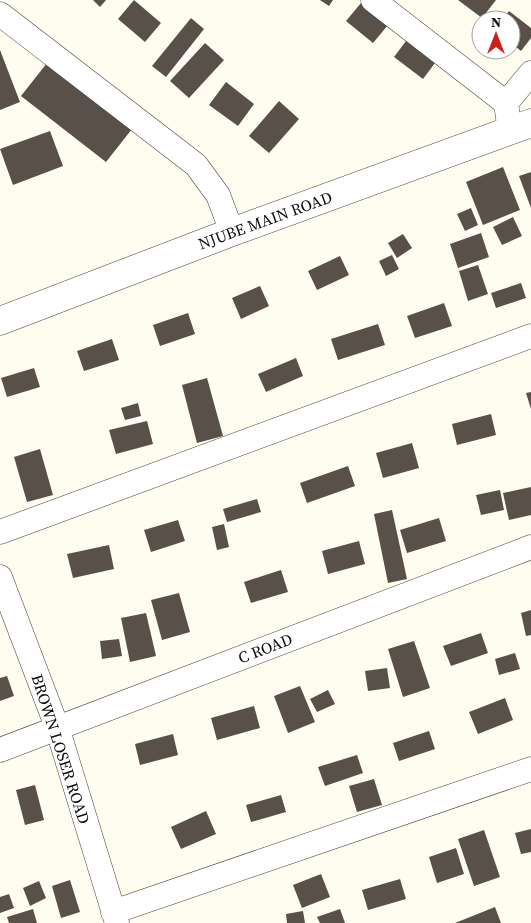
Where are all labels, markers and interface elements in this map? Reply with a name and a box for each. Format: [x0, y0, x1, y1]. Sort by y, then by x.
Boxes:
north arrow [471, 10, 521, 60]
text: N [491, 12, 501, 32]
street label: NJUBE MAIN ROAD [195, 186, 335, 254]
street label: C ROAD [235, 628, 295, 668]
street label: BROWN LOSER ROAD [26, 671, 96, 827]

